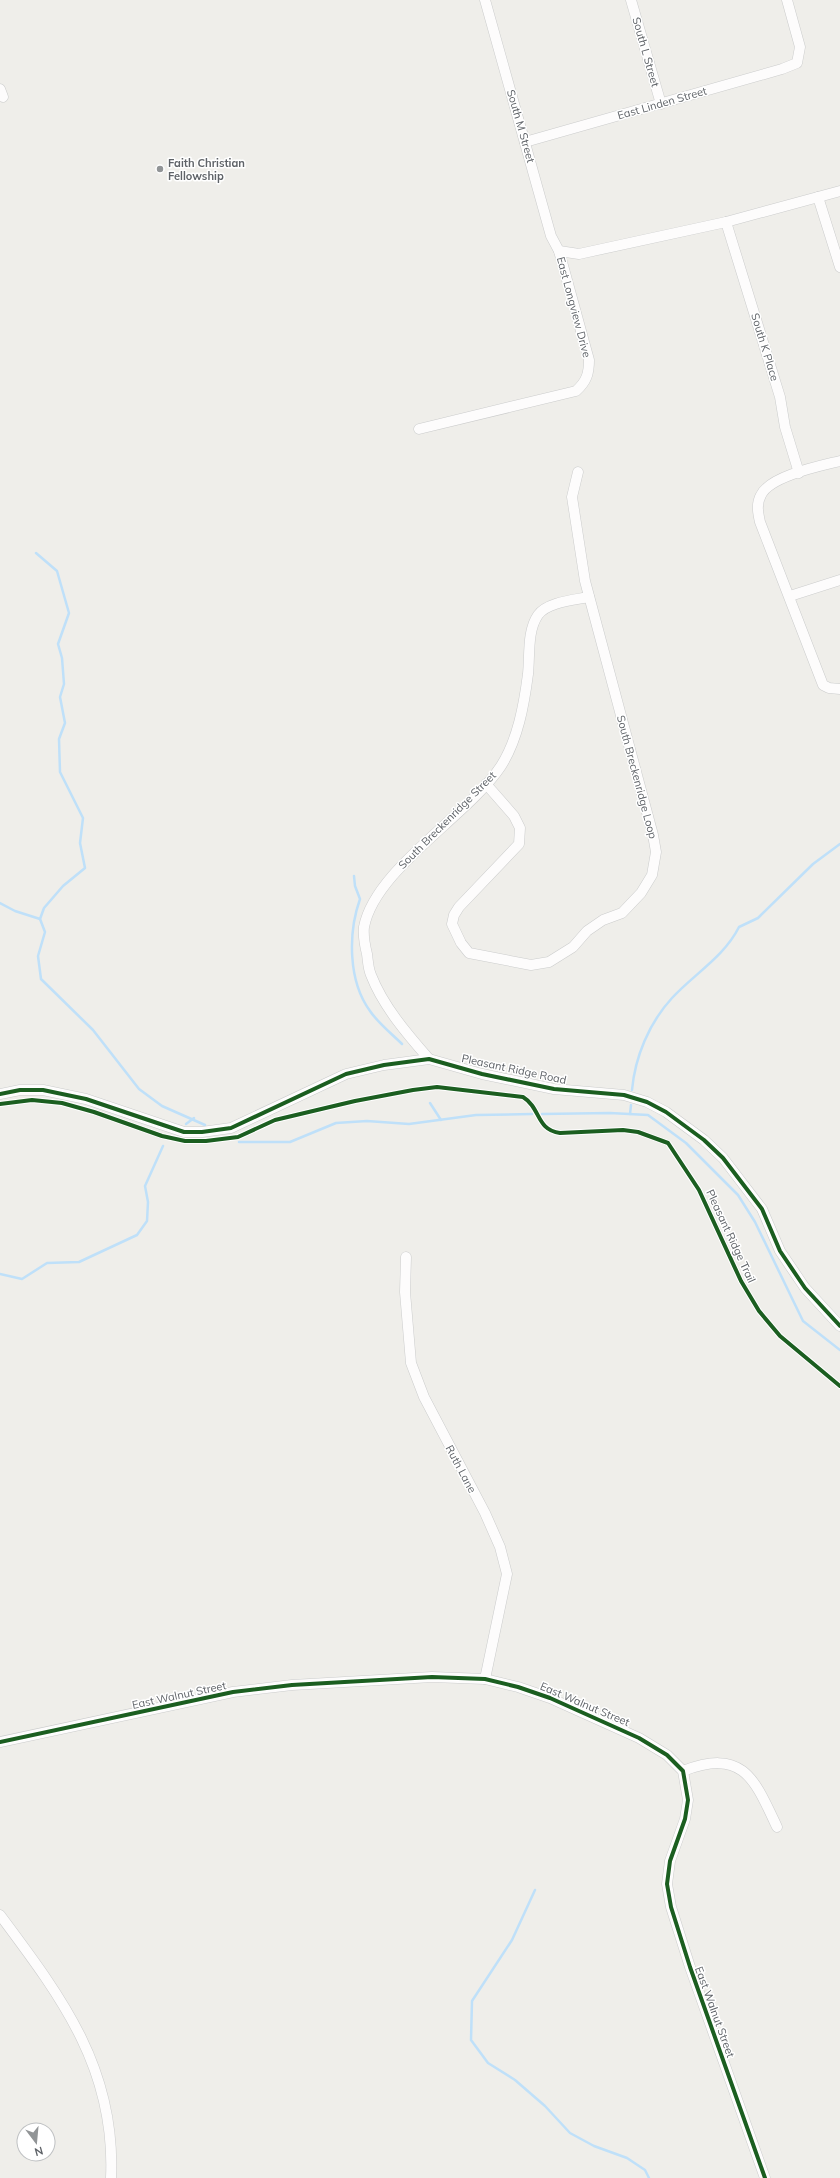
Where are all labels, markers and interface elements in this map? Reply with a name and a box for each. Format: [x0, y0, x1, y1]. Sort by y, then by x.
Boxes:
street label: South L Street [629, 15, 663, 89]
street label: East Linden Street [616, 83, 709, 122]
street label: South M Street [504, 88, 538, 164]
place label: Faith Christian Fellowship [168, 156, 245, 183]
marker: Faith Christian Fellowship [155, 164, 165, 174]
street label: East Longview Drive [554, 255, 594, 359]
street label: South K Place [748, 311, 782, 383]
street label: South Breckenridge Loop [614, 714, 660, 841]
street label: South Breckenridge Street [395, 768, 499, 872]
street label: Pleasant Ridge Road [460, 1051, 568, 1087]
street label: Pleasant Ridge Trail [703, 1187, 759, 1285]
street label: Ruth Lane [443, 1443, 479, 1495]
street label: East Walnut Street [131, 1678, 227, 1712]
street label: East Walnut Street [538, 1679, 632, 1729]
street label: East Walnut Street [692, 1965, 738, 2060]
north arrow [16, 2122, 56, 2162]
text: N [33, 2144, 45, 2159]

